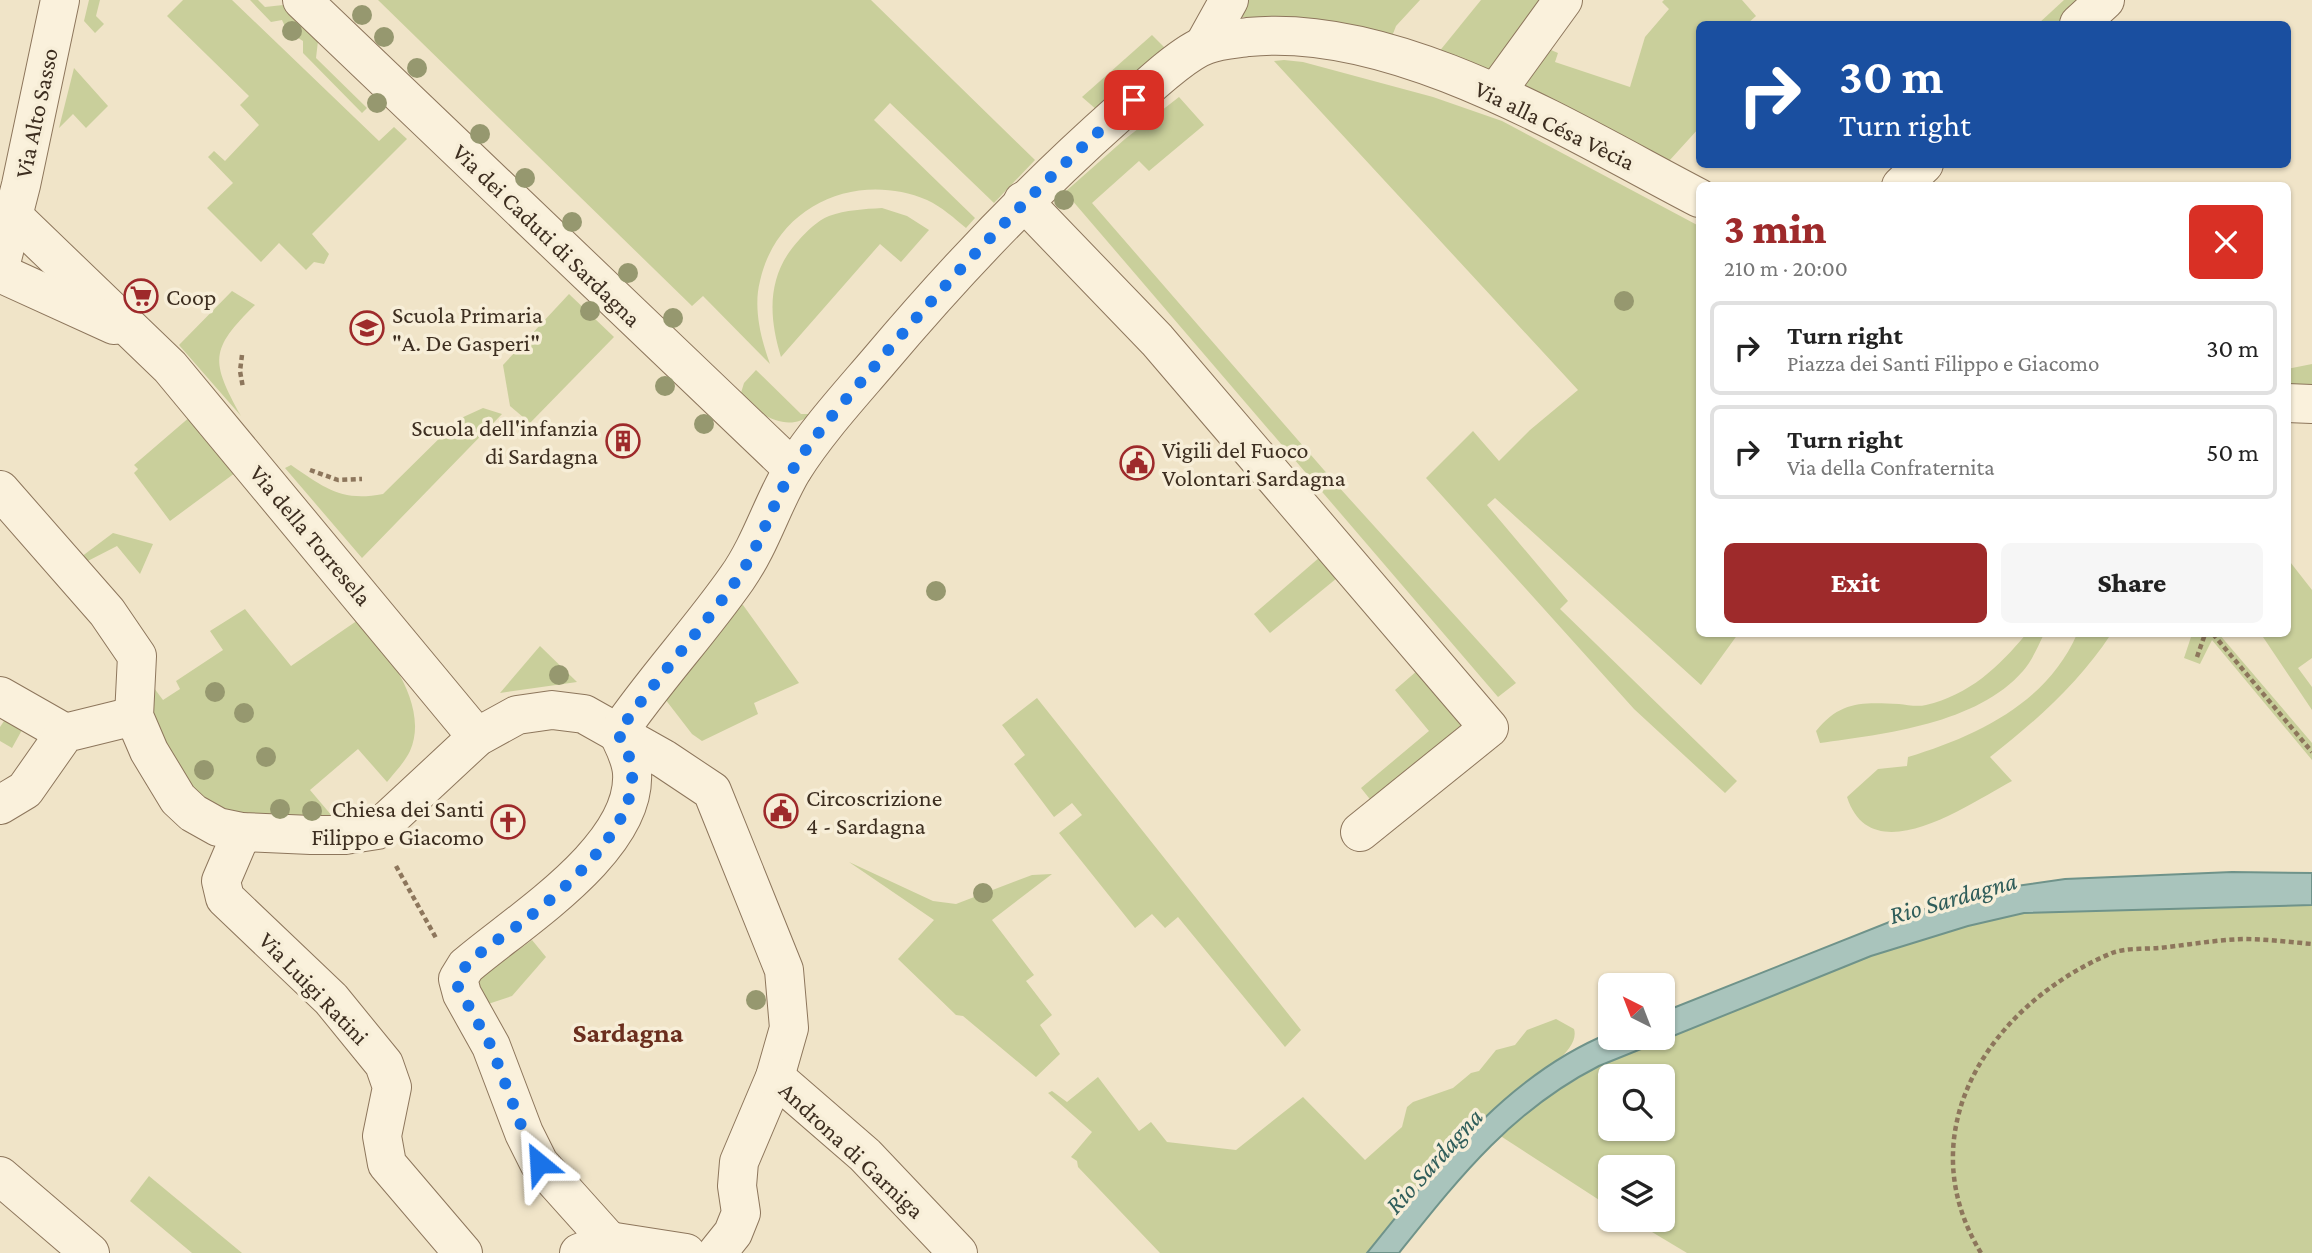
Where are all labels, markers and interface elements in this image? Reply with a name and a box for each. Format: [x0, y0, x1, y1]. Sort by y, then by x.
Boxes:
street label: Via Alto Sasso [9, 45, 63, 181]
icon: right [1724, 49, 1815, 140]
text: 30 m [1839, 49, 1944, 104]
pin [1104, 70, 1164, 130]
street label: Via alla Césa Vècia [1471, 75, 1639, 175]
icon: arrive [1115, 81, 1153, 119]
text: Turn right [1839, 107, 1971, 143]
street label: Via dei Caduti di Sardagna [447, 138, 647, 332]
text: 3 min [1724, 205, 1827, 252]
button: close [2189, 205, 2263, 279]
text: 210 m · 20:00 [1724, 255, 1848, 281]
supermarket icon: Coop [122, 277, 160, 315]
place label: Coop [166, 283, 216, 310]
place label: Scuola Primaria "A. De Gasperi" [392, 301, 543, 356]
school or university icon: Scuola Primaria "A. De Gasperi" [348, 309, 386, 347]
text: Turn right [1787, 321, 1903, 350]
icon: right [1728, 329, 1766, 367]
text: 30 m [2206, 334, 2259, 363]
text: Piazza dei Santi Filippo e Giacomo [1787, 350, 2099, 376]
place label: Scuola dell'infanzia di Sardagna [411, 414, 598, 469]
building icon: Scuola dell'infanzia di Sardagna [604, 422, 642, 460]
text: Turn right [1787, 425, 1903, 454]
icon: right [1728, 433, 1766, 471]
place label: Vigili del Fuoco Volontari Sardagna [1162, 436, 1346, 491]
text: 50 m [2206, 438, 2259, 467]
public building icon: Vigili del Fuoco Volontari Sardagna [1118, 444, 1156, 482]
text: Via della Confraternita [1787, 454, 1995, 480]
street label: Via della Torresela [244, 459, 378, 611]
button: Exit [1724, 543, 1987, 623]
button: Share [2001, 543, 2263, 623]
place label: Circoscrizione 4 - Sardagna [806, 784, 942, 839]
public building icon: Circoscrizione 4 - Sardagna [762, 792, 800, 830]
place label: Chiesa dei Santi Filippo e Giacomo [311, 795, 484, 850]
church icon: Chiesa dei Santi Filippo e Giacomo [489, 803, 527, 841]
water label: Rio Sardagna [1886, 866, 2020, 930]
street label: Via Luigi Ratini [254, 926, 374, 1050]
north arrow [1598, 973, 1675, 1050]
map controls [1598, 973, 1675, 1232]
district label: Sardagna [573, 1017, 684, 1048]
button: search [1598, 1064, 1675, 1141]
street label: Androna di Garniga [774, 1076, 930, 1224]
water label: Rio Sardagna [1379, 1102, 1489, 1220]
position arrow [502, 1126, 576, 1200]
button: layers [1598, 1155, 1675, 1232]

